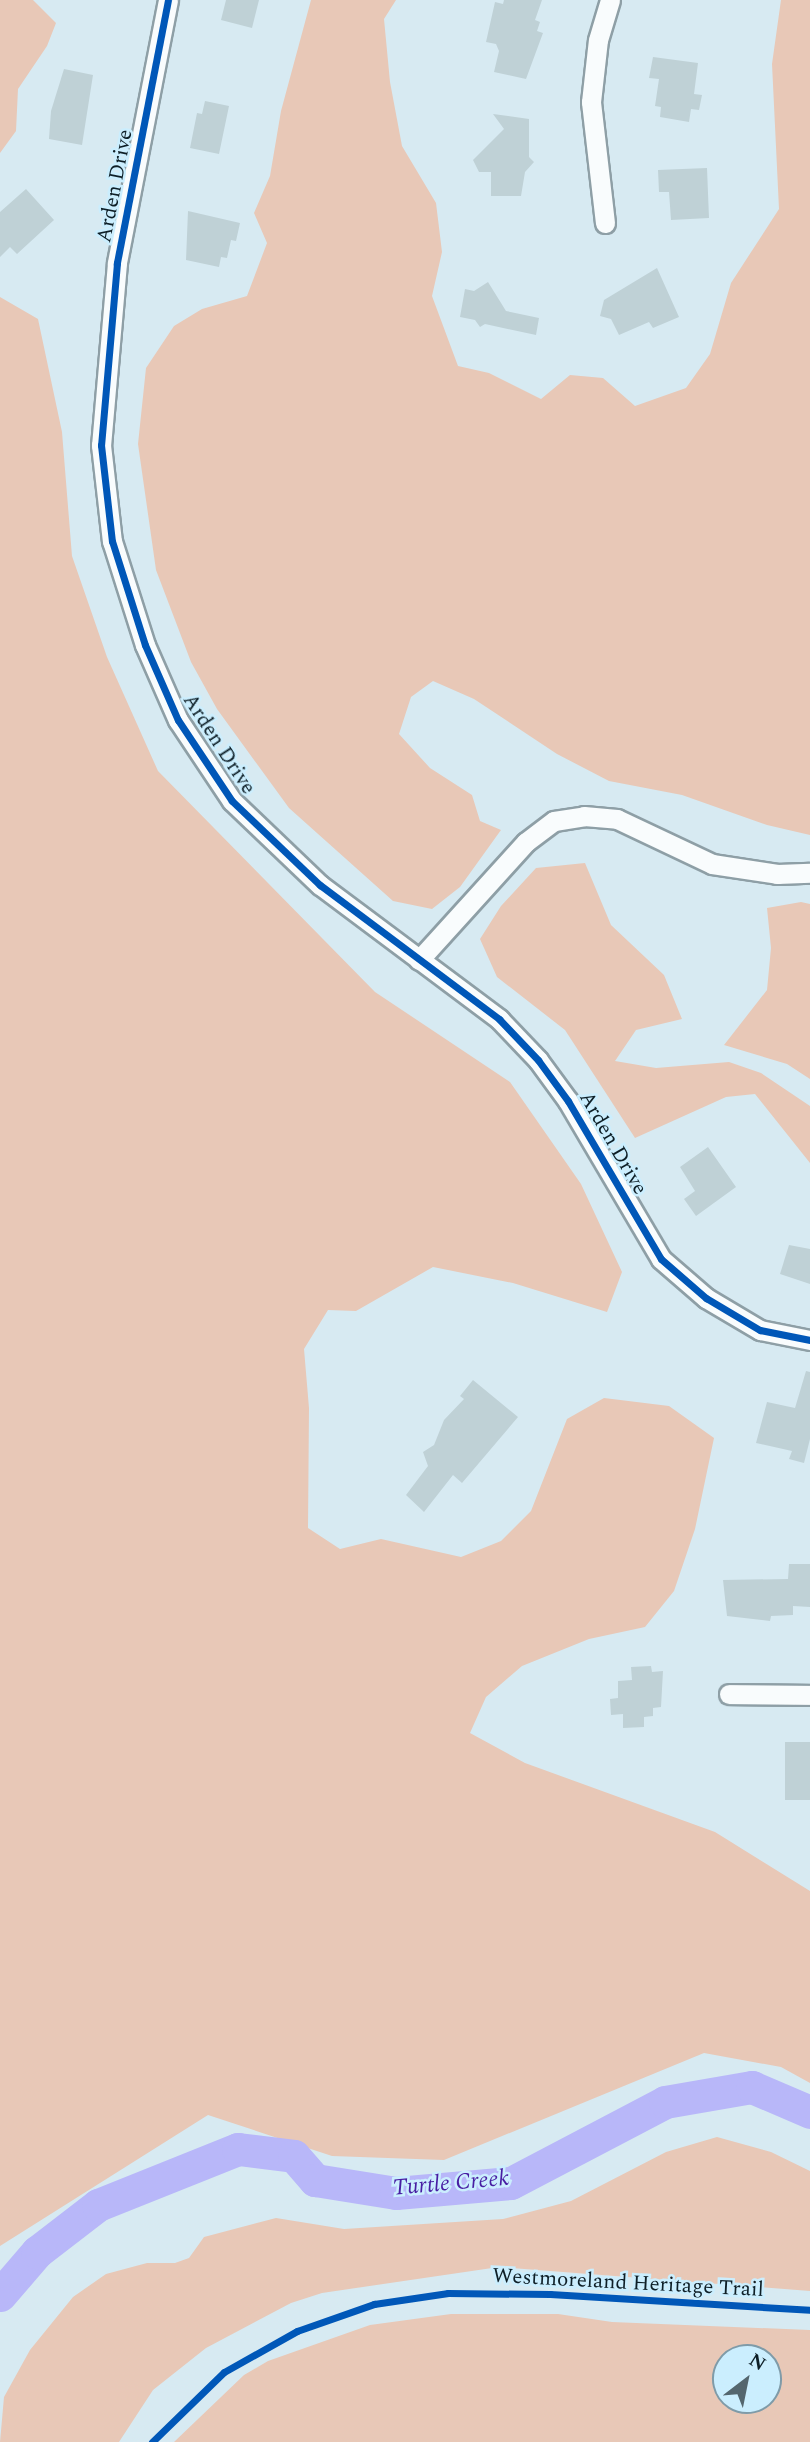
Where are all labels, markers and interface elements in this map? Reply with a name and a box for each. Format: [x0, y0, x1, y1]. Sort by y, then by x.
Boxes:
street label: Arden Drive [92, 127, 138, 245]
street label: Arden Drive [177, 689, 261, 799]
street label: Arden Drive [573, 1087, 653, 1199]
water label: Turtle Creek [392, 2165, 510, 2203]
street label: Westmoreland Heritage Trail [492, 2263, 764, 2303]
north arrow [712, 2344, 782, 2414]
text: N [743, 2346, 772, 2379]

